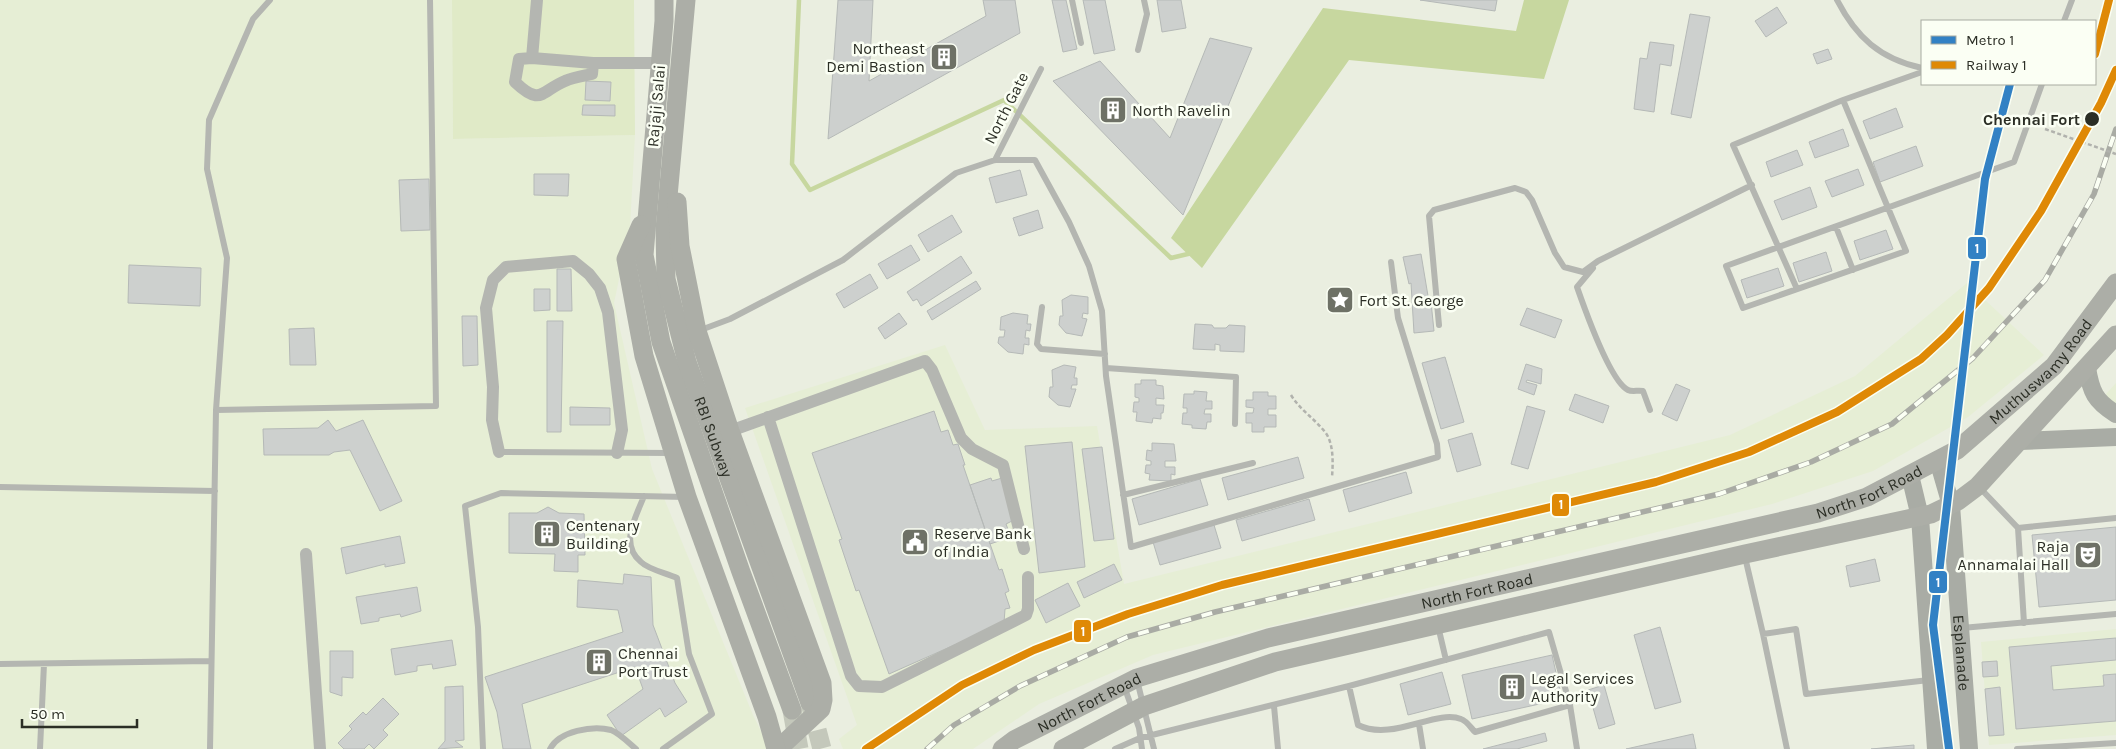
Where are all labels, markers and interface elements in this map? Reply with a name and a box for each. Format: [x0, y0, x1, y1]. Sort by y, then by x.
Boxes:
legend [1921, 20, 2096, 85]
text: Metro 1 [1966, 31, 2014, 49]
place label: Northeast Demi Bastion [826, 39, 925, 76]
building icon: Northeast Demi Bastion [929, 42, 959, 72]
text: Railway 1 [1966, 56, 2027, 74]
street label: Rajaji Salai [643, 64, 669, 148]
street label: North Gate [980, 69, 1032, 147]
building icon: North Ravelin [1098, 95, 1128, 125]
place label: North Ravelin [1132, 101, 1231, 120]
place label: Chennai Fort [1983, 110, 2080, 129]
marker: Chennai Fort [2083, 110, 2101, 128]
line badge: 1 [1967, 236, 1987, 260]
text: 1 [1975, 240, 1980, 257]
place icon: Fort St. George [1325, 285, 1355, 315]
place label: Fort St. George [1359, 291, 1464, 310]
street label: Muthuswamy Road [1985, 315, 2096, 428]
street label: RBI Subway [691, 394, 737, 480]
street label: North Fort Road [1813, 460, 1925, 523]
line badge: 1 [1551, 493, 1570, 517]
text: 1 [1559, 496, 1564, 513]
place label: Centenary Building [566, 516, 640, 553]
building icon: Centenary Building [532, 519, 562, 549]
place label: Reserve Bank of India [934, 524, 1032, 561]
public building icon: Reserve Bank of India [900, 527, 930, 557]
place label: Raja Annamalai Hall [1958, 537, 2069, 574]
theatre icon: Raja Annamalai Hall [2073, 540, 2103, 570]
street label: North Fort Road [1419, 569, 1535, 612]
line badge: 1 [1928, 570, 1948, 594]
text: 1 [1936, 574, 1941, 591]
street label: Esplanade [1950, 614, 1974, 691]
line badge: 1 [1073, 619, 1092, 643]
text: 1 [1081, 623, 1086, 640]
place label: Chennai Port Trust [618, 644, 688, 681]
building icon: Chennai Port Trust [584, 647, 614, 677]
street label: North Fort Road [1034, 668, 1144, 736]
place label: Legal Services Authority [1531, 669, 1634, 706]
building icon: Legal Services Authority [1497, 672, 1527, 702]
scale bar [22, 696, 138, 728]
text: 50 m [30, 705, 65, 723]

